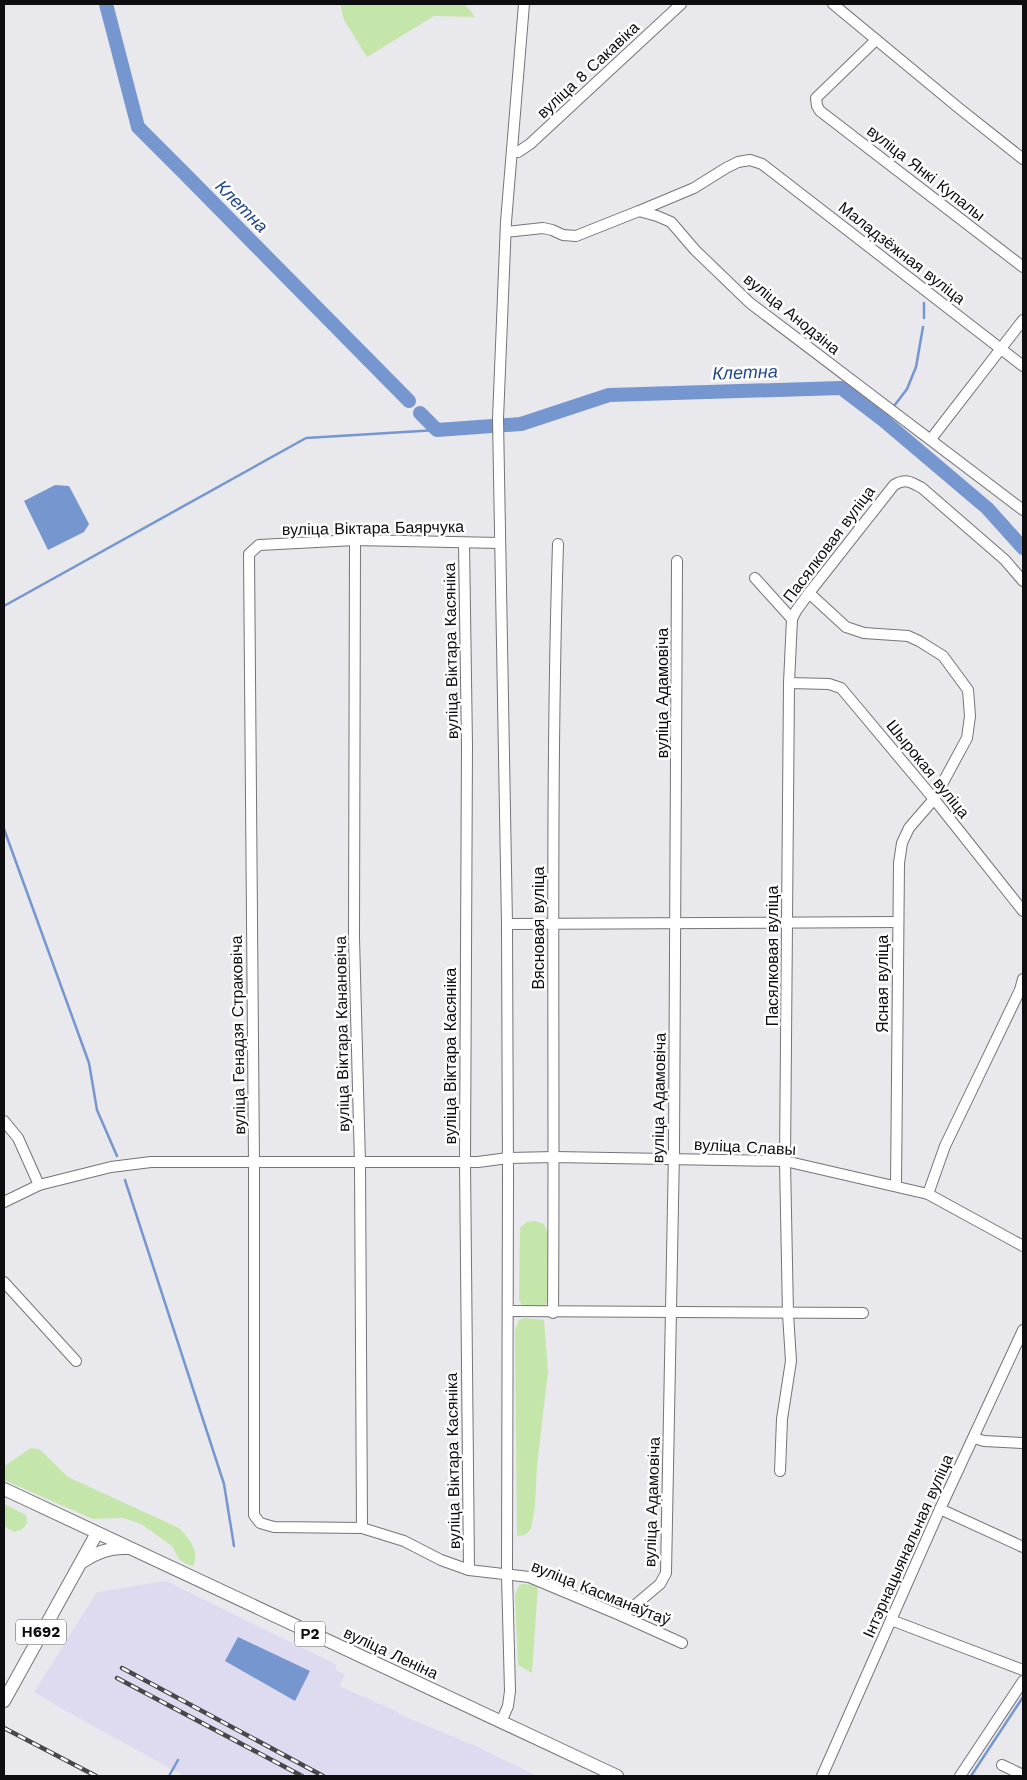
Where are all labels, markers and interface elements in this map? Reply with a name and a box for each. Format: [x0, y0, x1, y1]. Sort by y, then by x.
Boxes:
street label: вуліца 8 Сакавіка [533, 18, 643, 122]
street label: вуліца Янкі Купалы [863, 121, 989, 225]
water label: Клетна [211, 175, 273, 237]
street label: Маладзёжная вуліца [835, 198, 969, 308]
street label: вуліца Анодзіна [740, 269, 844, 359]
water label: Клетна [712, 360, 778, 384]
street label: Пасялковая вуліца [779, 482, 879, 606]
street label: вуліца Віктара Баярчука [282, 517, 464, 539]
street label: вуліца Віктара Касяніка [440, 563, 462, 739]
street label: вуліца Адамовіча [653, 628, 672, 758]
street label: Шырокая вуліца [883, 716, 974, 822]
street label: Вясновая вуліца [529, 866, 548, 989]
street label: Пасялковая вуліца [763, 886, 782, 1026]
street label: вуліца Генадзя Страковіча [227, 935, 249, 1135]
street label: Ясная вуліца [873, 935, 892, 1033]
street label: вуліца Віктара Канановіча [331, 936, 353, 1132]
street label: вуліца Віктара Касяніка [441, 968, 460, 1144]
street label: вуліца Адамовіча [648, 1033, 670, 1163]
street label: вуліца Славы [694, 1135, 796, 1159]
street label: вуліца Віктара Касяніка [442, 1373, 464, 1549]
street label: вуліца Адамовіча [640, 1436, 664, 1567]
street label: Інтэрнацыянальная вуліца [859, 1451, 957, 1641]
street label: вуліца Касманаўтаў [529, 1556, 673, 1630]
road number: Н692 [16, 1620, 66, 1644]
road number: Р2 [295, 1622, 325, 1646]
street label: вуліца Леніна [341, 1623, 441, 1683]

